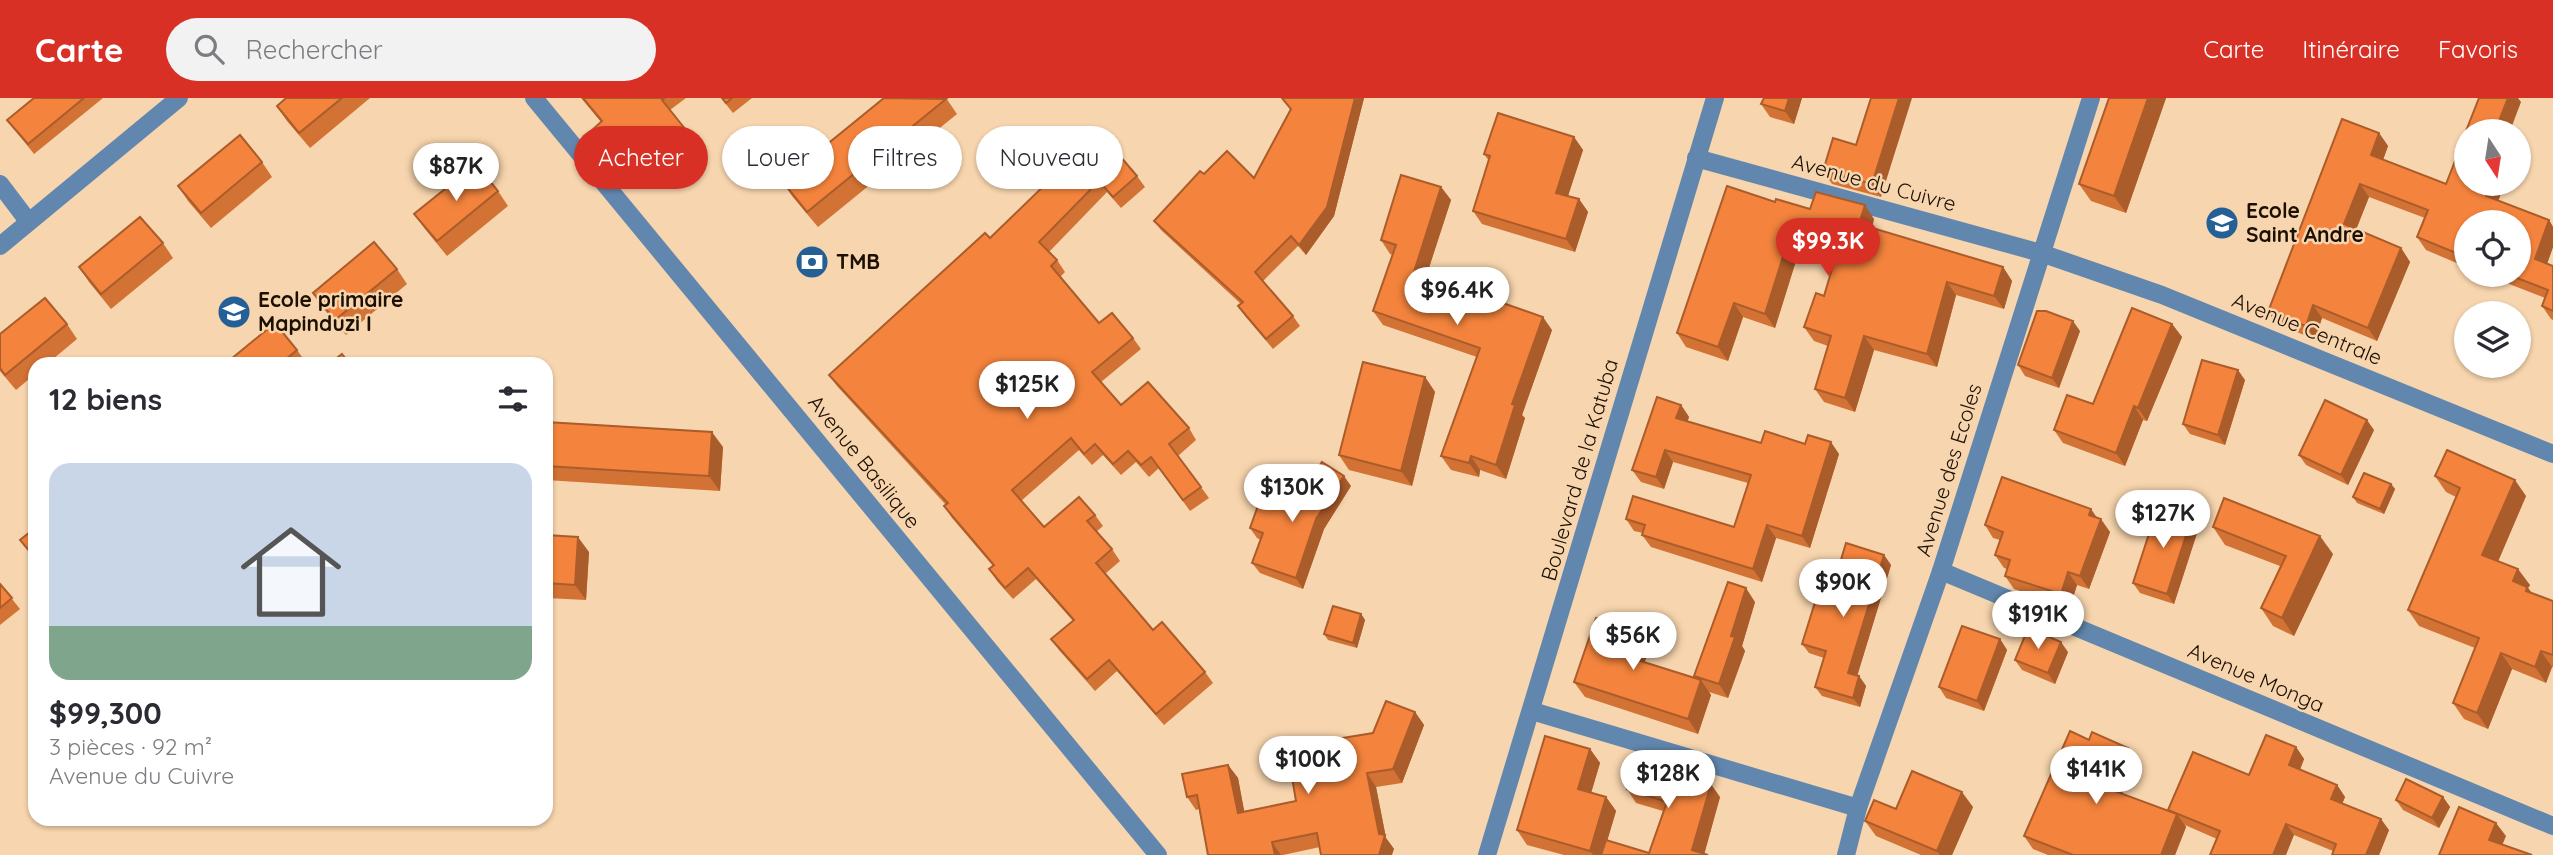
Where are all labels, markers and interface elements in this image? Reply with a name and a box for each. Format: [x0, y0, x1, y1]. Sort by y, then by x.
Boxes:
search box [166, 18, 656, 81]
text: Carte [35, 29, 124, 70]
icon: search [190, 30, 228, 68]
text: Rechercher [246, 33, 383, 66]
text: Carte [2203, 34, 2264, 64]
text: Itinéraire [2302, 34, 2400, 64]
text: Favoris [2438, 34, 2518, 64]
north arrow [2454, 119, 2530, 196]
map controls [2454, 119, 2531, 378]
chip: Acheter [574, 126, 708, 189]
chip: Louer [722, 126, 834, 189]
chip: Filtres [848, 126, 962, 189]
chip: Nouveau [976, 126, 1123, 189]
pin: $87K [415, 144, 497, 203]
street label: Avenue du Cuivre [1789, 148, 1959, 216]
text: $87K [429, 151, 483, 180]
place label: Ecole Saint Andre [2246, 197, 2364, 247]
school or university icon: Ecole Saint Andre [2203, 204, 2241, 242]
button: locate [2454, 210, 2531, 287]
pin: $99.3K [1771, 218, 1885, 278]
text: $99.3K [1792, 226, 1864, 255]
bank icon: TMB [793, 243, 831, 281]
place label: TMB [836, 248, 880, 274]
pin: $96.4K [1400, 268, 1514, 327]
text: $96.4K [1420, 275, 1494, 304]
place label: Ecole primaire Mapinduzi I [258, 286, 403, 336]
street label: Avenue Centrale [2229, 286, 2386, 370]
school or university icon: Ecole primaire Mapinduzi I [215, 293, 253, 331]
button: layers [2454, 301, 2531, 378]
street label: Boulevard de la Katuba [1535, 356, 1623, 584]
pin: $125K [978, 362, 1076, 421]
text: $125K [995, 369, 1059, 398]
text: 12 biens [49, 380, 162, 418]
icon: filters [494, 380, 532, 418]
street label: Avenue des Ecoles [1909, 380, 1987, 559]
street label: Avenue Basilique [803, 389, 927, 533]
pin: $130K [1243, 464, 1341, 524]
text: $130K [1260, 472, 1324, 501]
pin: $127K [2114, 490, 2212, 550]
text: $127K [2131, 498, 2195, 527]
icon: home [228, 509, 354, 635]
pin: $90K [1802, 560, 1884, 619]
text: $90K [1815, 567, 1871, 596]
pin: $191K [1989, 592, 2087, 651]
text: $191K [2008, 599, 2068, 628]
pin: $56K [1592, 612, 1674, 672]
text: $56K [1606, 620, 1660, 649]
street label: Avenue Monga [2184, 637, 2328, 717]
text: $99,300 [49, 694, 162, 732]
text: 3 pièces · 92 m² [49, 732, 212, 761]
pin: $100K [1259, 736, 1357, 796]
text: $100K [1275, 744, 1341, 773]
pin: $141K [2047, 746, 2145, 806]
pin: $128K [1619, 750, 1717, 810]
text: $141K [2066, 754, 2126, 783]
text: $128K [1636, 758, 1700, 787]
text: Avenue du Cuivre [49, 761, 234, 790]

